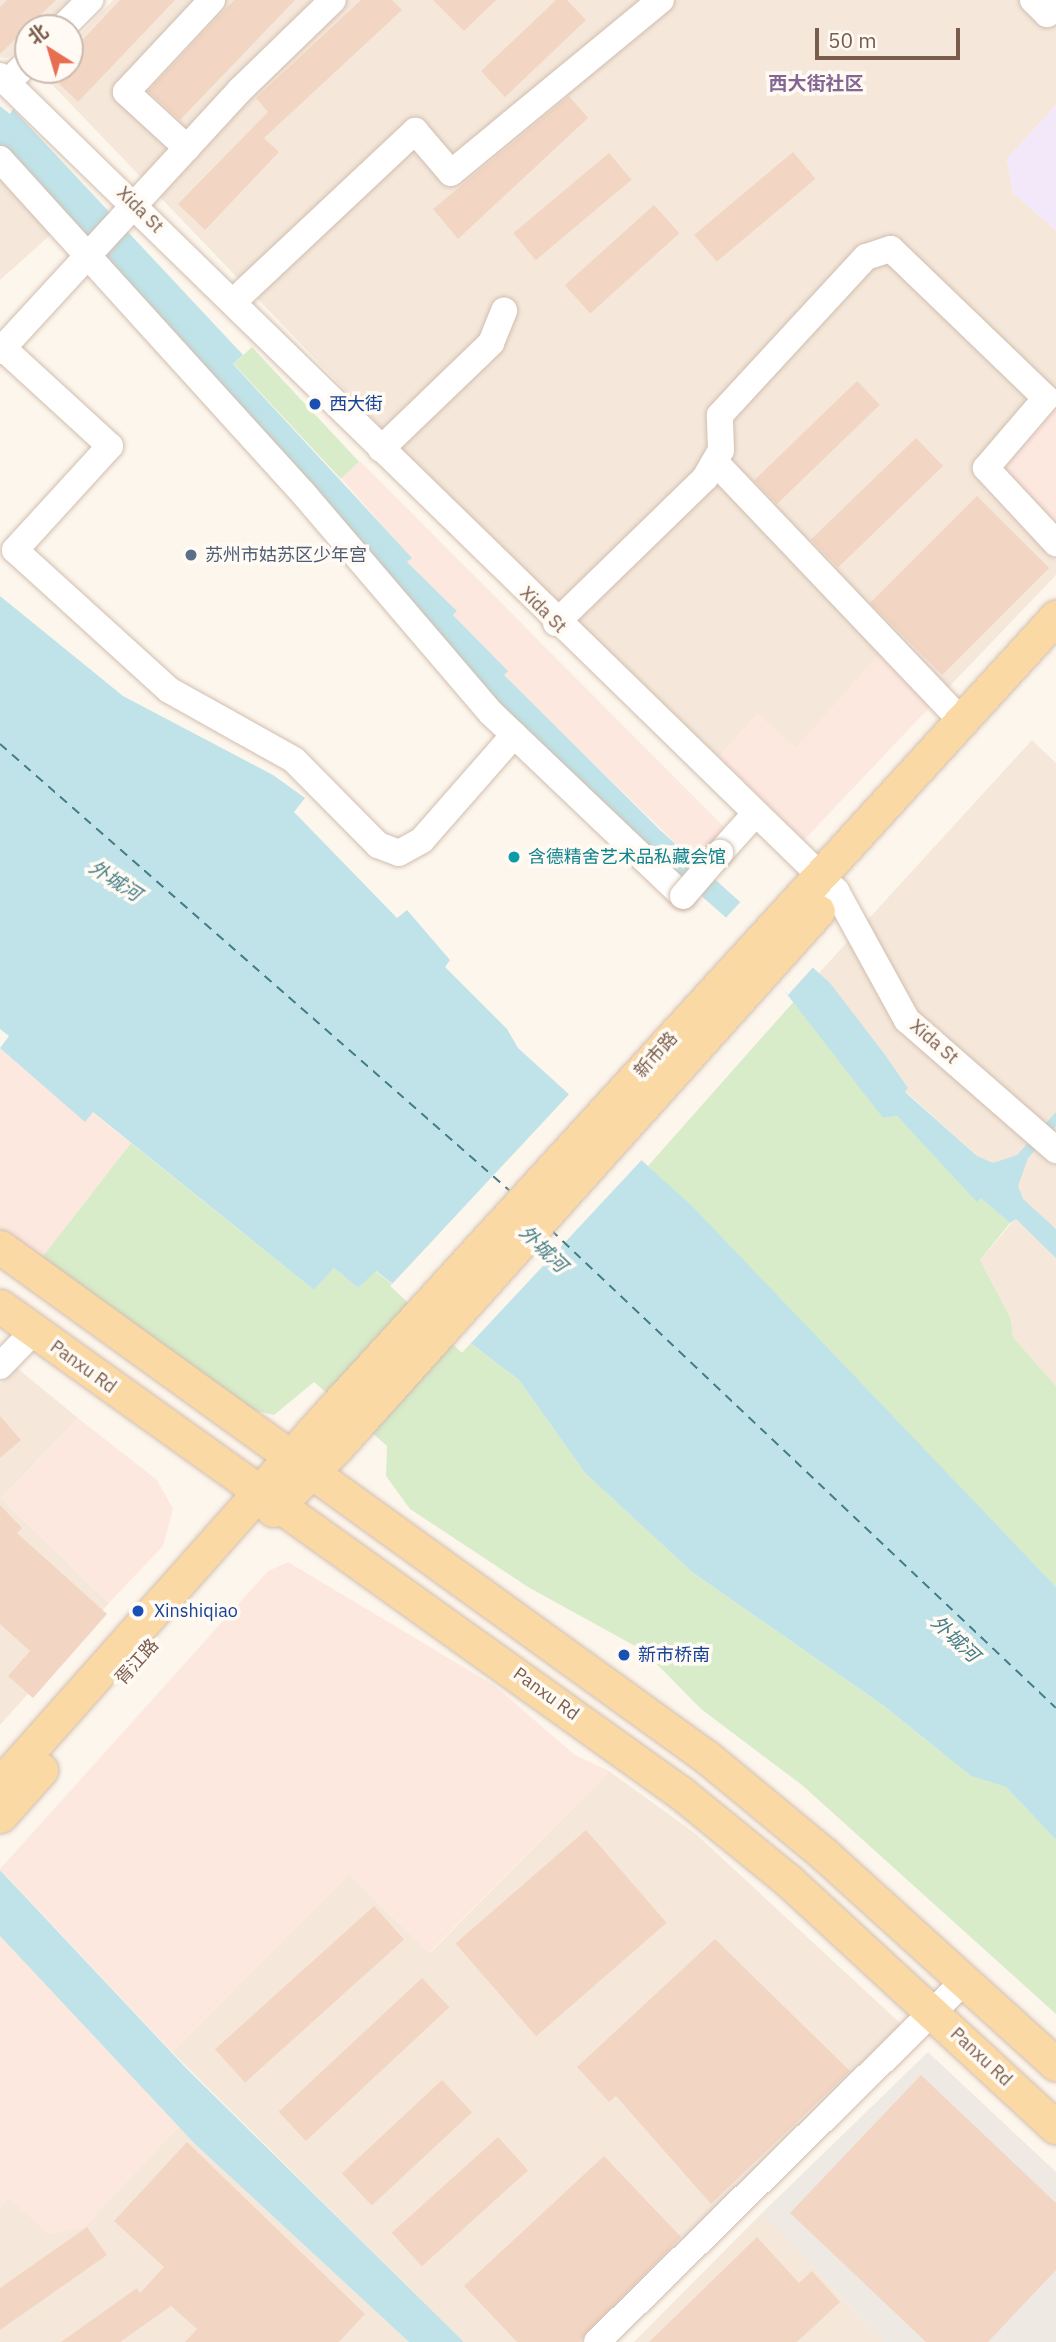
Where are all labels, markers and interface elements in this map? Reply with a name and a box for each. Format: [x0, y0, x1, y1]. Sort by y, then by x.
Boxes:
north arrow [14, 14, 84, 84]
scale bar [818, 14, 963, 58]
text: 北 [23, 19, 52, 49]
text: 50 m [828, 26, 877, 54]
district label: 西大街社区 [769, 73, 863, 95]
street label: Xida St [112, 182, 168, 238]
place label: 西大街 [329, 393, 383, 415]
marker: 西大街 [307, 396, 323, 412]
place label: 苏州市姑苏区少年宫 [205, 544, 367, 566]
marker: 苏州市姑苏区少年宫 [183, 547, 199, 563]
street label: Xida St [515, 582, 571, 638]
place label: 含德精舍艺术品私藏会馆 [528, 846, 726, 868]
marker: 含德精舍艺术品私藏会馆 [506, 849, 522, 865]
water label: 外城河 [85, 856, 145, 906]
street label: Xida St [906, 1015, 962, 1069]
street label: 新市路 [630, 1028, 682, 1082]
water label: 外城河 [515, 1221, 571, 1277]
street label: Panxu Rd [46, 1336, 120, 1398]
place label: Xinshiqiao [154, 1600, 238, 1622]
marker: Xinshiqiao [128, 1601, 148, 1621]
water label: 外城河 [926, 1611, 984, 1667]
street label: 胥江路 [111, 1635, 163, 1689]
place label: 新市桥南 [638, 1644, 710, 1666]
marker: 新市桥南 [616, 1647, 632, 1663]
street label: Panxu Rd [509, 1663, 583, 1725]
street label: Panxu Rd [946, 2023, 1016, 2091]

